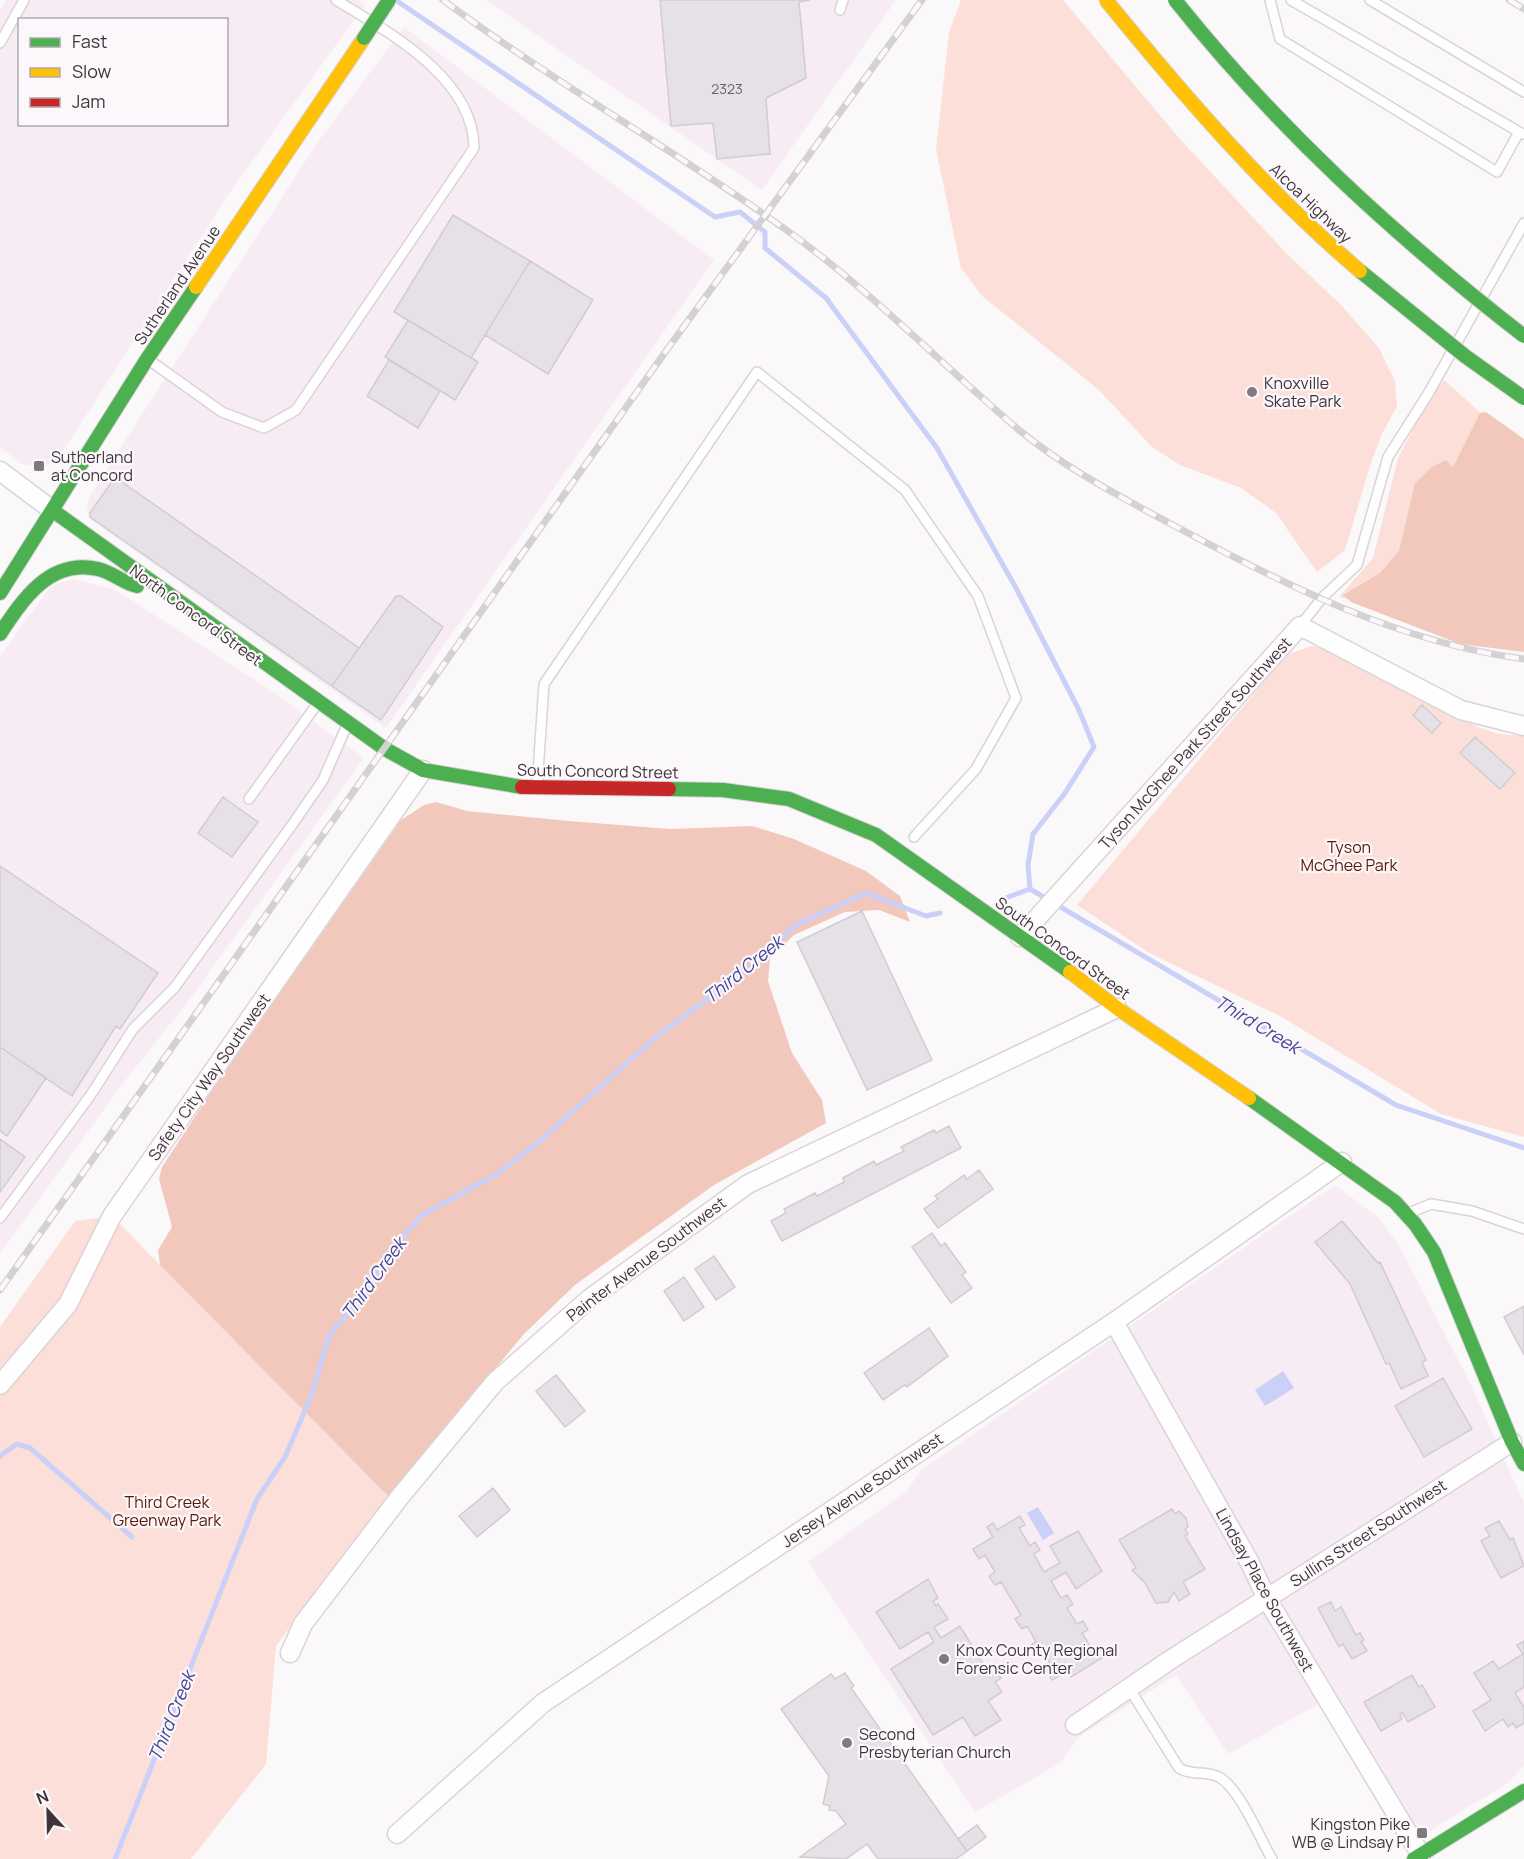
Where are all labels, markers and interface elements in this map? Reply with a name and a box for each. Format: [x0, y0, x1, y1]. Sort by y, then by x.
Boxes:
legend [18, 18, 228, 126]
text: Fast [72, 29, 107, 53]
text: Slow [72, 59, 112, 83]
house number: 2323 [711, 79, 743, 98]
text: Jam [72, 89, 106, 113]
street label: Alcoa Highway [1265, 158, 1357, 248]
street label: Sutherland Avenue [129, 221, 225, 349]
place label: Knoxville Skate Park [1264, 372, 1342, 412]
marker: Knoxville Skate Park [1245, 385, 1259, 399]
place label: Sutherland at Concord [51, 446, 133, 486]
marker: Sutherland at Concord [32, 459, 46, 473]
street label: North Concord Street [125, 559, 267, 671]
street label: Tyson McGhee Park Street Southwest [1094, 632, 1296, 854]
street label: South Concord Street [517, 759, 679, 783]
park label: Tyson McGhee Park [1301, 836, 1399, 876]
street label: South Concord Street [991, 892, 1135, 1004]
water label: Third Creek [698, 928, 790, 1008]
street label: Safety City Way Southwest [143, 989, 275, 1165]
water label: Third Creek [1211, 989, 1308, 1060]
street label: Painter Avenue Southwest [562, 1192, 730, 1326]
water label: Third Creek [335, 1230, 413, 1324]
street label: Jersey Avenue Southwest [777, 1428, 947, 1552]
street label: Sullins Street Southwest [1285, 1474, 1451, 1592]
park label: Third Creek Greenway Park [113, 1491, 222, 1531]
street label: Lindsay Place Southwest [1211, 1504, 1319, 1676]
place label: Knox County Regional Forensic Center [956, 1639, 1118, 1679]
marker: Knox County Regional Forensic Center [937, 1652, 951, 1666]
water label: Third Creek [142, 1664, 201, 1765]
place label: Second Presbyterian Church [859, 1723, 1011, 1763]
marker: Second Presbyterian Church [840, 1736, 854, 1750]
north arrow [18, 1781, 78, 1841]
text: N [33, 1785, 52, 1809]
place label: Kingston Pike WB @ Lindsay Pl [1292, 1813, 1410, 1853]
marker: Kingston Pike WB @ Lindsay Pl [1415, 1826, 1429, 1840]

